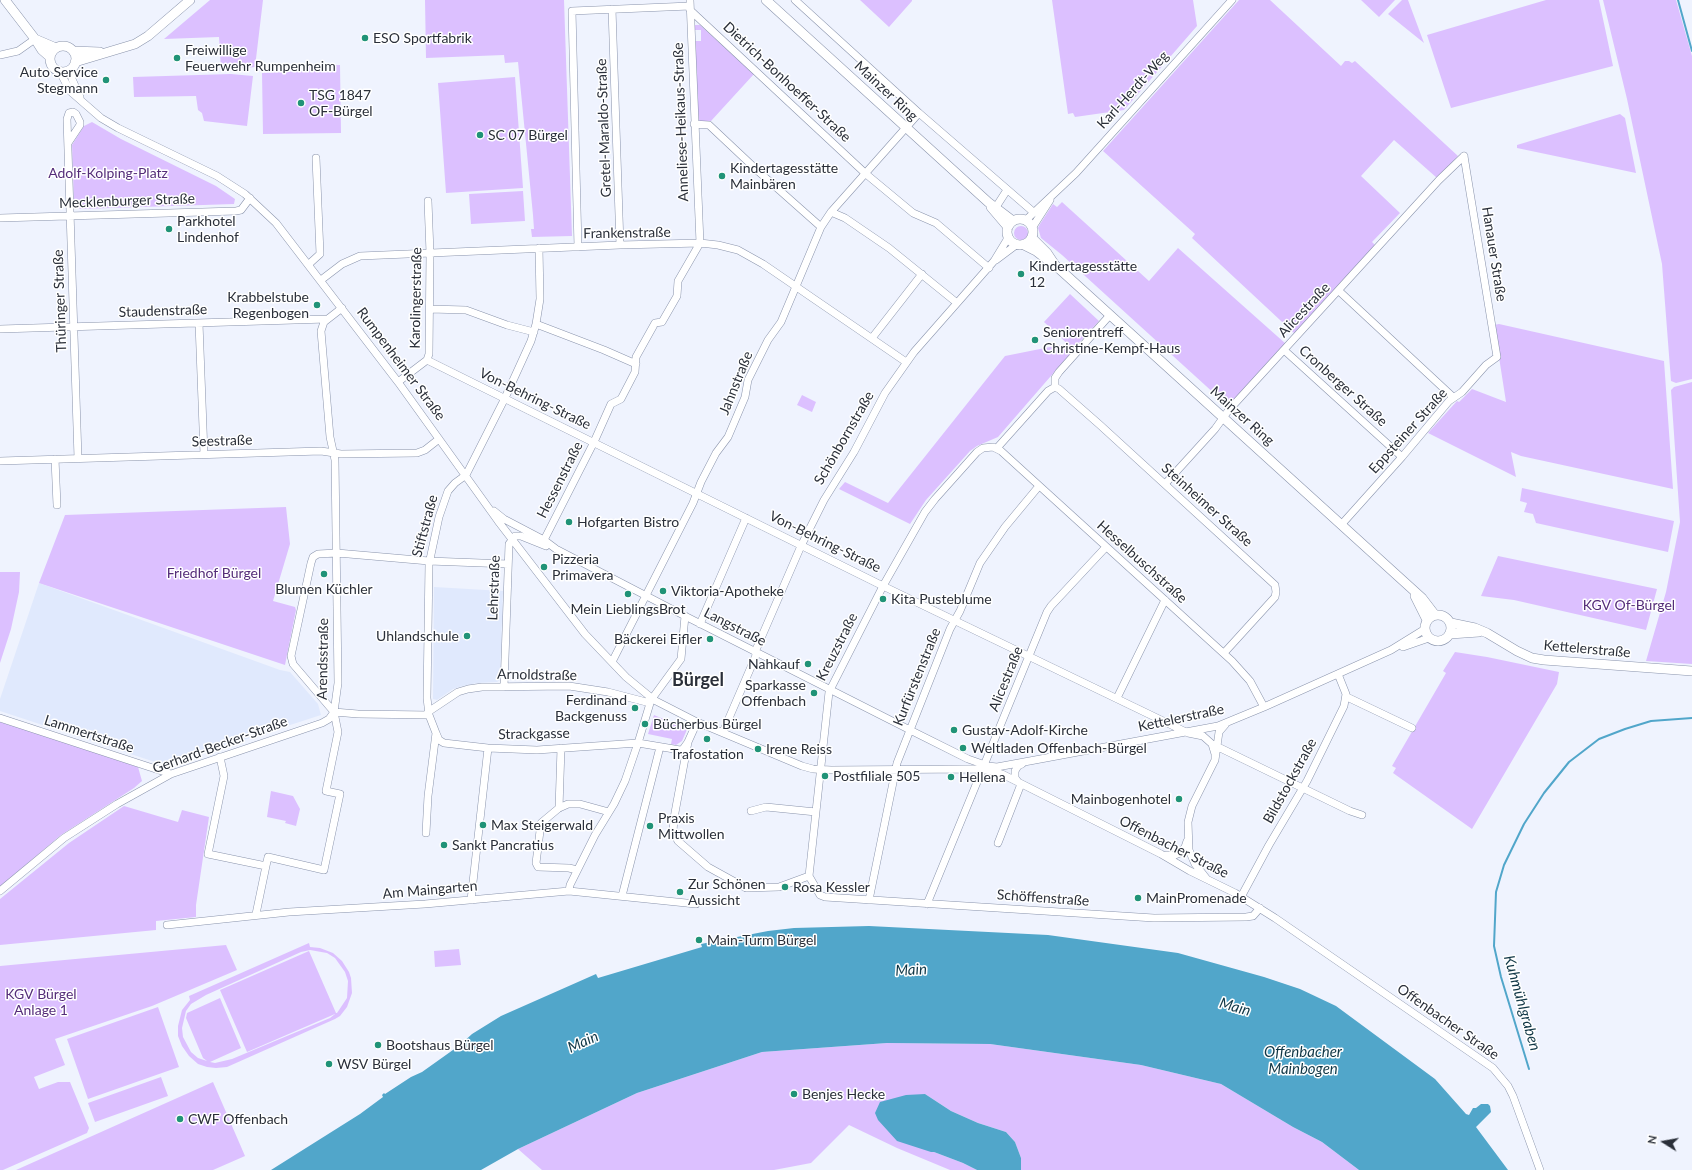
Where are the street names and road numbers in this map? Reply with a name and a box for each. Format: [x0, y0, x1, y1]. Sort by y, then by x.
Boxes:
street label: Dietrich-Bonhoeffer-Straße [720, 18, 854, 146]
street label: Anneliese-Heikaus-Straße [670, 42, 692, 202]
street label: Karl-Herdt-Weg [1094, 48, 1172, 132]
street label: Mainzer Ring [851, 57, 921, 125]
street label: Gretel-Maraldo-Straße [593, 58, 615, 198]
street label: Mecklenburger Straße [59, 190, 195, 212]
street label: Hanauer Straße [1478, 205, 1510, 303]
street label: Frankenstraße [583, 224, 671, 242]
street label: Karolingerstraße [407, 247, 425, 349]
street label: Thüringer Straße [50, 249, 70, 353]
street label: Alicestraße [1274, 279, 1334, 341]
street label: Staudenstraße [118, 301, 208, 321]
street label: Rumpenheimer Straße [353, 304, 449, 424]
street label: Cronberger Straße [1295, 342, 1391, 430]
street label: Jahnstraße [716, 349, 756, 417]
street label: Von-Behring-Straße [476, 365, 594, 433]
street label: Mainzer Ring [1207, 383, 1277, 449]
street label: Eppsteiner Straße [1365, 385, 1451, 477]
street label: Schönbornstraße [810, 388, 878, 488]
street label: Seestraße [191, 432, 253, 450]
street label: Hessenstraße [534, 439, 586, 521]
street label: Steinheimer Straße [1158, 460, 1256, 550]
street label: Stiftstraße [409, 493, 441, 559]
street label: Von-Behring-Straße [766, 508, 884, 576]
street label: Hesselbuschstraße [1093, 517, 1191, 607]
street label: Lehrstraße [484, 555, 504, 621]
street label: Langstraße [701, 604, 769, 650]
street label: Kreuzstraße [813, 610, 861, 684]
street label: Arendsstraße [314, 618, 332, 700]
street label: Kurfürstenstraße [890, 625, 944, 729]
street label: Kettelerstraße [1543, 637, 1631, 661]
street label: Alicestraße [985, 644, 1027, 714]
street label: Arnoldstraße [497, 666, 577, 684]
street label: Kettelerstraße [1137, 701, 1225, 735]
street label: Lammertstraße [42, 712, 136, 756]
street label: Gerhard-Becker-Straße [150, 713, 290, 777]
street label: Strackgasse [498, 725, 570, 743]
street label: Bildstockstraße [1260, 736, 1320, 826]
street label: Offenbacher Straße [1116, 812, 1232, 882]
street label: Am Maingarten [382, 877, 478, 903]
street label: Schöffenstraße [996, 886, 1090, 910]
street label: Offenbacher Straße [1394, 981, 1502, 1063]

